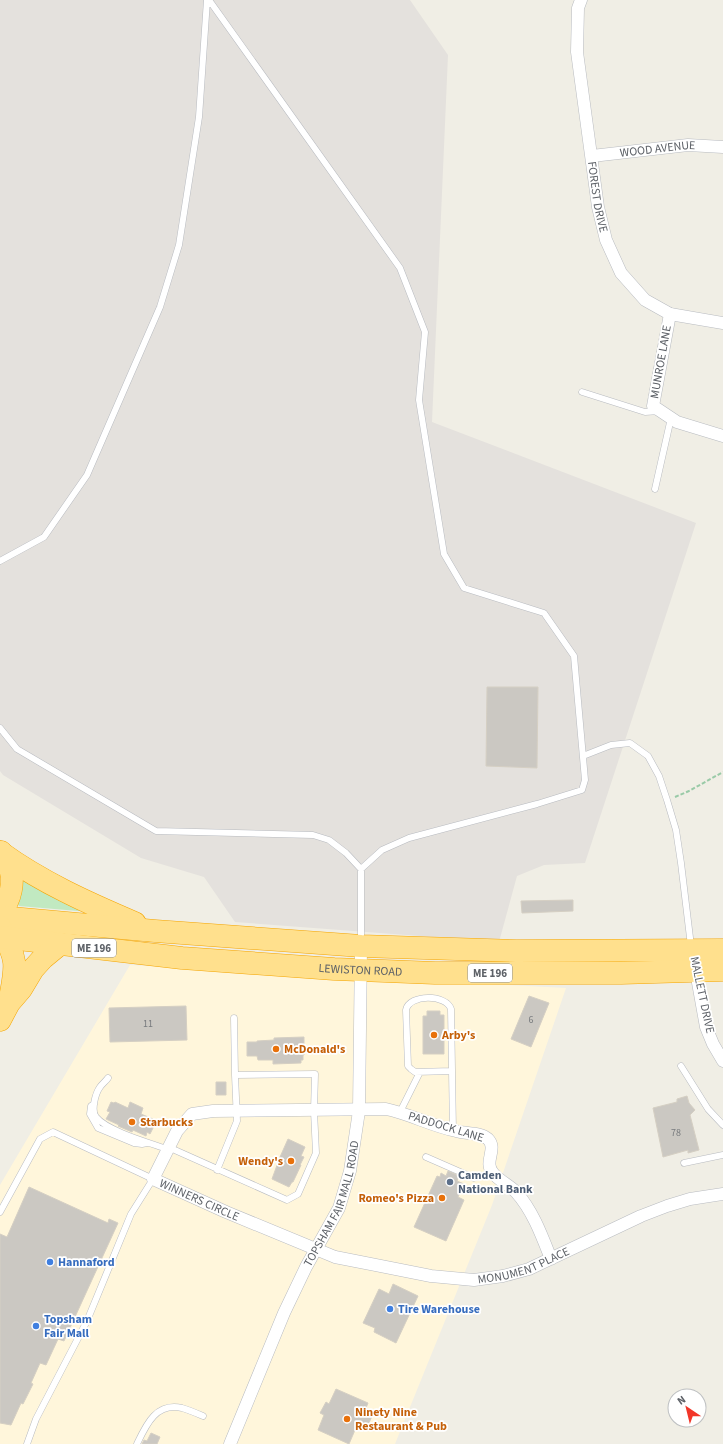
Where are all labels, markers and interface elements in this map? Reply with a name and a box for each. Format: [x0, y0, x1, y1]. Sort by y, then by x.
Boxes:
street label: WOOD AVENUE [619, 136, 696, 161]
street label: FOREST DRIVE [583, 160, 612, 234]
street label: MUNROE LANE [646, 324, 676, 400]
road number: ME 196 [72, 939, 116, 957]
street label: MALLETT DRIVE [686, 955, 718, 1035]
street label: LEWISTON ROAD [318, 959, 403, 980]
road number: ME 196 [468, 964, 512, 982]
house number: 6 [529, 1013, 534, 1027]
house number: 11 [143, 1017, 153, 1031]
place label: Arby's [441, 1027, 475, 1044]
marker: Arby's [429, 1030, 439, 1040]
place label: McDonald's [284, 1041, 345, 1058]
marker: McDonald's [271, 1044, 281, 1054]
street label: PADDOCK LANE [406, 1107, 486, 1147]
place label: Starbucks [140, 1114, 193, 1131]
marker: Starbucks [127, 1117, 137, 1127]
house number: 78 [671, 1126, 681, 1140]
street label: TOPSHAM FAIR MALL ROAD [299, 1139, 363, 1270]
place label: Wendy's [238, 1153, 283, 1170]
marker: Wendy's [286, 1156, 296, 1166]
place label: Camden National Bank [458, 1167, 533, 1198]
street label: WINNERS CIRCLE [157, 1175, 242, 1225]
marker: Camden National Bank [445, 1177, 455, 1187]
place label: Romeo's Pizza [358, 1190, 434, 1207]
marker: Romeo's Pizza [437, 1193, 447, 1203]
street label: MONUMENT PLACE [476, 1243, 572, 1288]
place label: Hannaford [58, 1254, 115, 1271]
marker: Hannaford [45, 1257, 55, 1267]
place label: Tire Warehouse [398, 1301, 480, 1318]
marker: Tire Warehouse [385, 1304, 395, 1314]
place label: Topsham Fair Mall [44, 1311, 92, 1342]
marker: Topsham Fair Mall [31, 1321, 41, 1331]
north arrow [667, 1388, 707, 1428]
text: N [674, 1392, 689, 1408]
place label: Ninety Nine Restaurant & Pub [355, 1404, 447, 1435]
marker: Ninety Nine Restaurant & Pub [342, 1414, 352, 1424]

